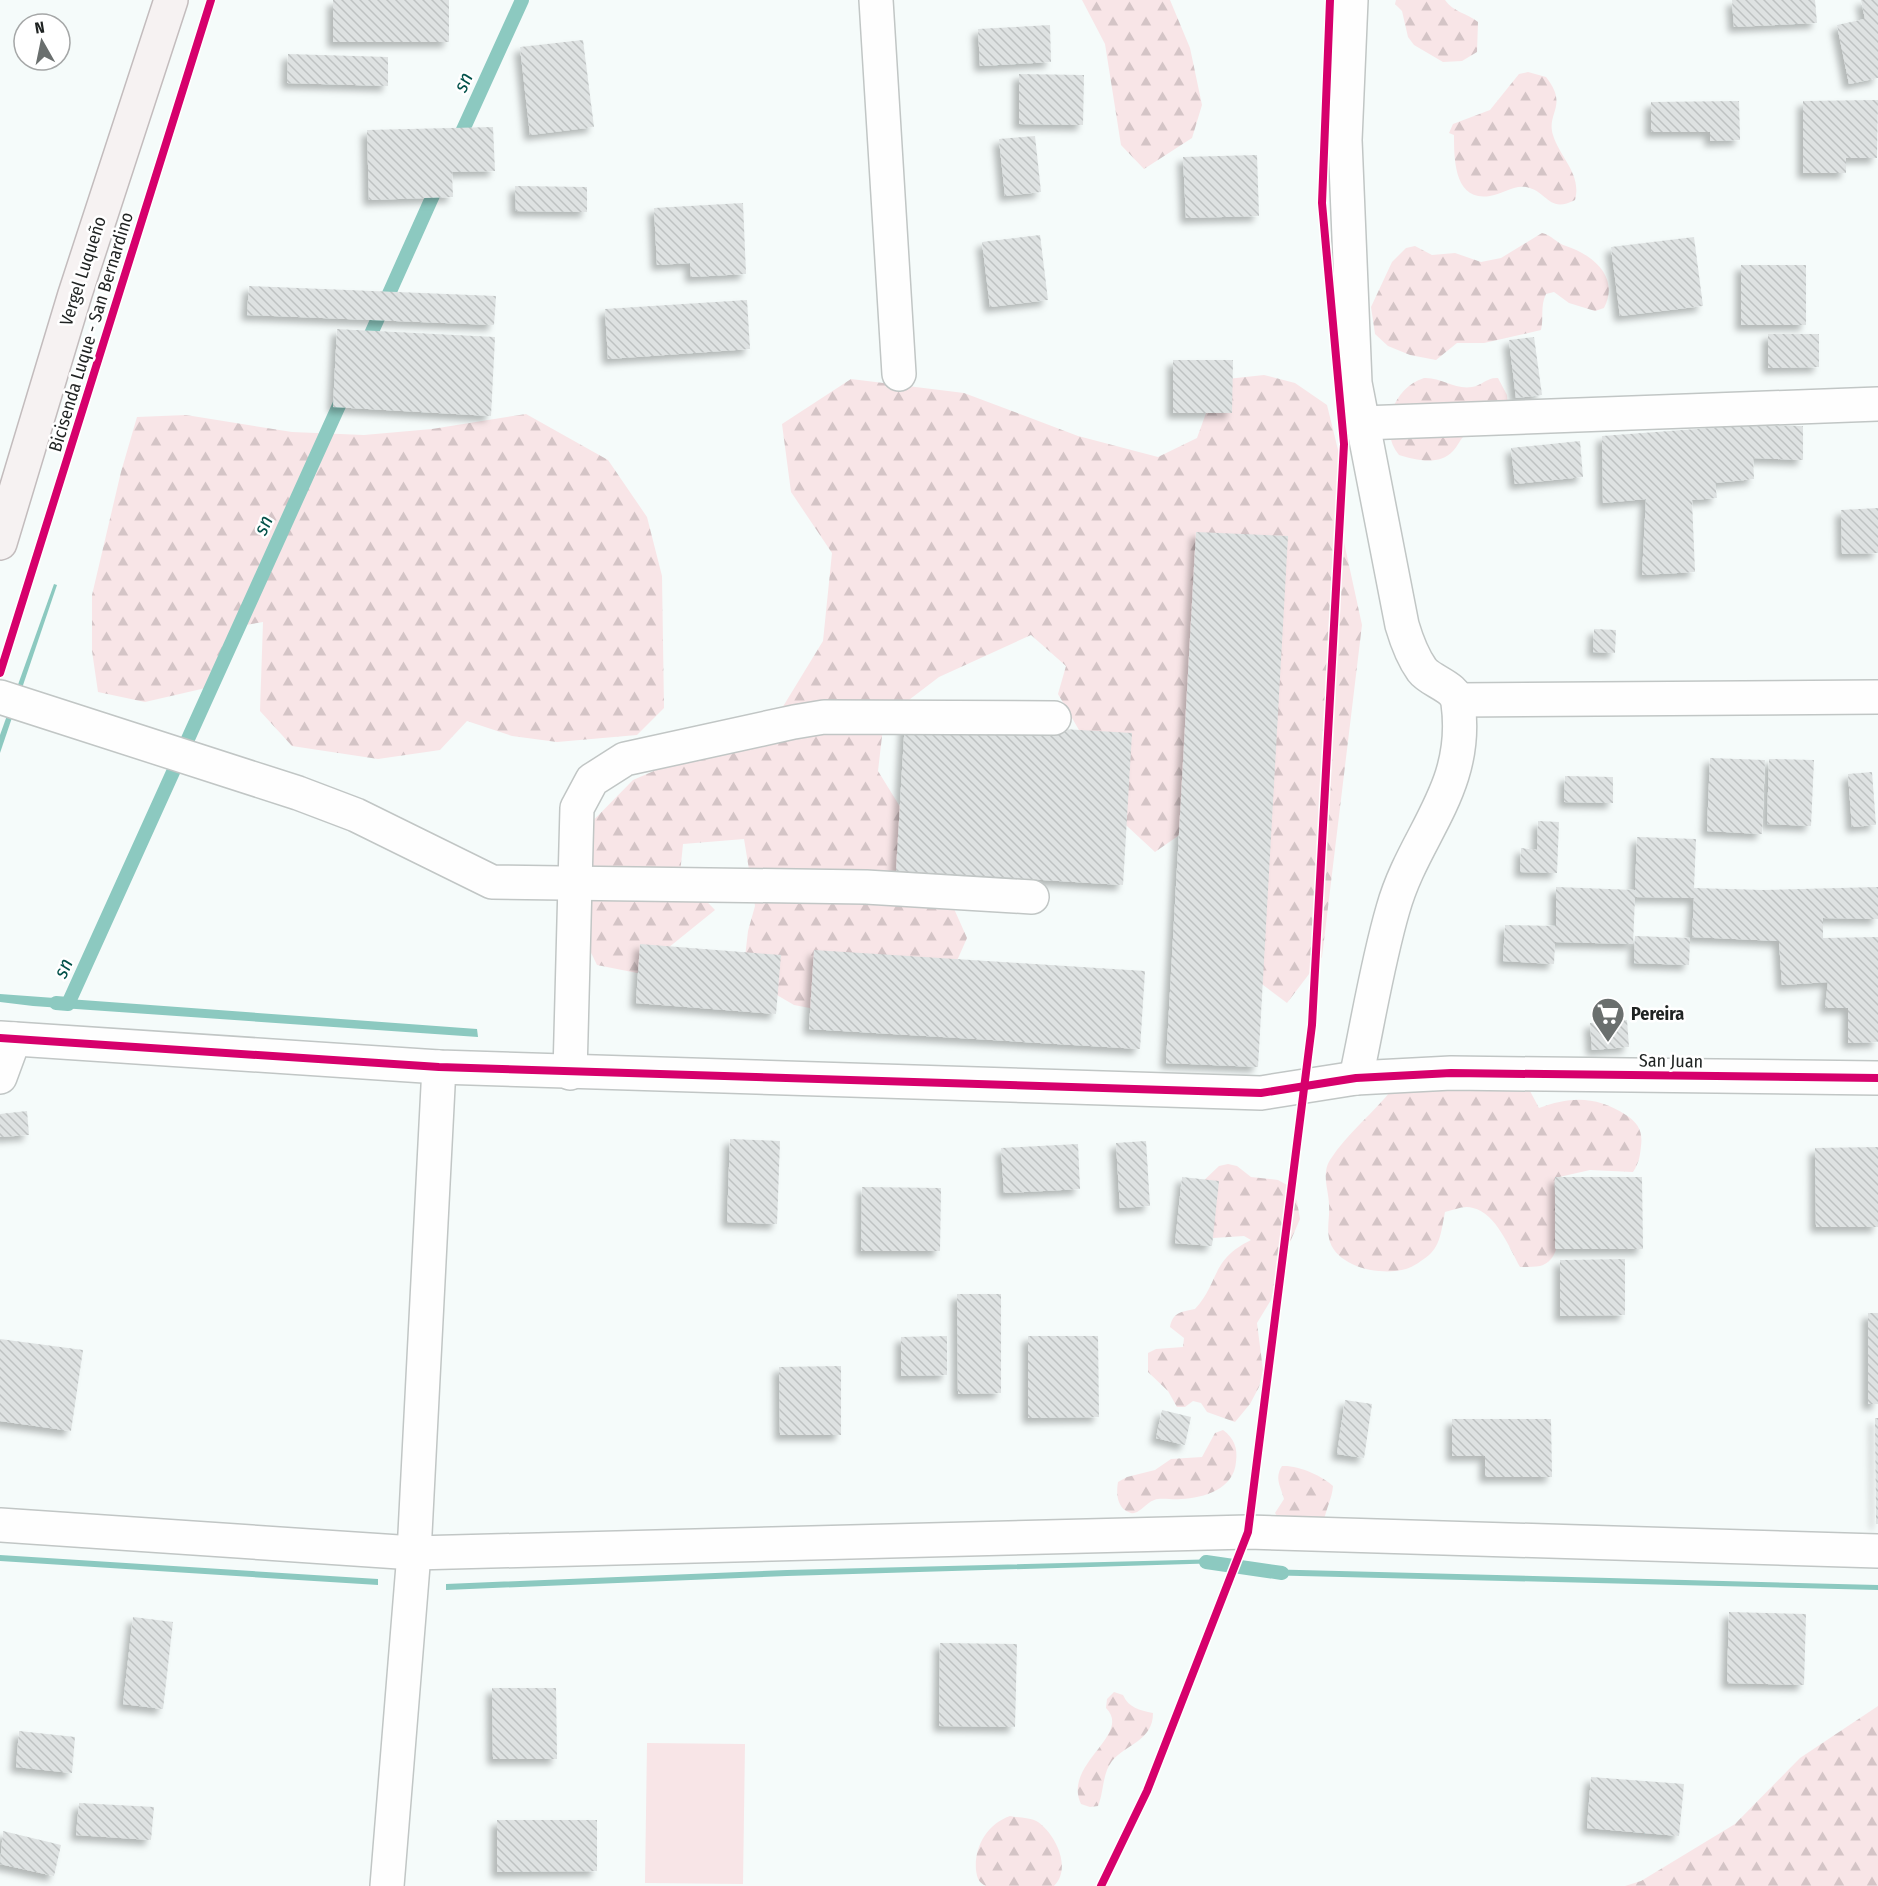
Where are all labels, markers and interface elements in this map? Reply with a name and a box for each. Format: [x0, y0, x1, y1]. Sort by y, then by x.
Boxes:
north arrow [12, 12, 72, 72]
text: N [34, 18, 46, 38]
water label: sn [448, 68, 478, 96]
street label: Bicisenda Luque - San Bernardino [44, 210, 138, 454]
street label: Vergel Luqueño [55, 214, 111, 328]
water label: sn [248, 511, 278, 539]
water label: sn [48, 954, 78, 982]
supermarket icon: Pereira [1590, 996, 1626, 1043]
place label: Pereira [1631, 1003, 1684, 1025]
street label: San Juan [1639, 1049, 1703, 1073]

